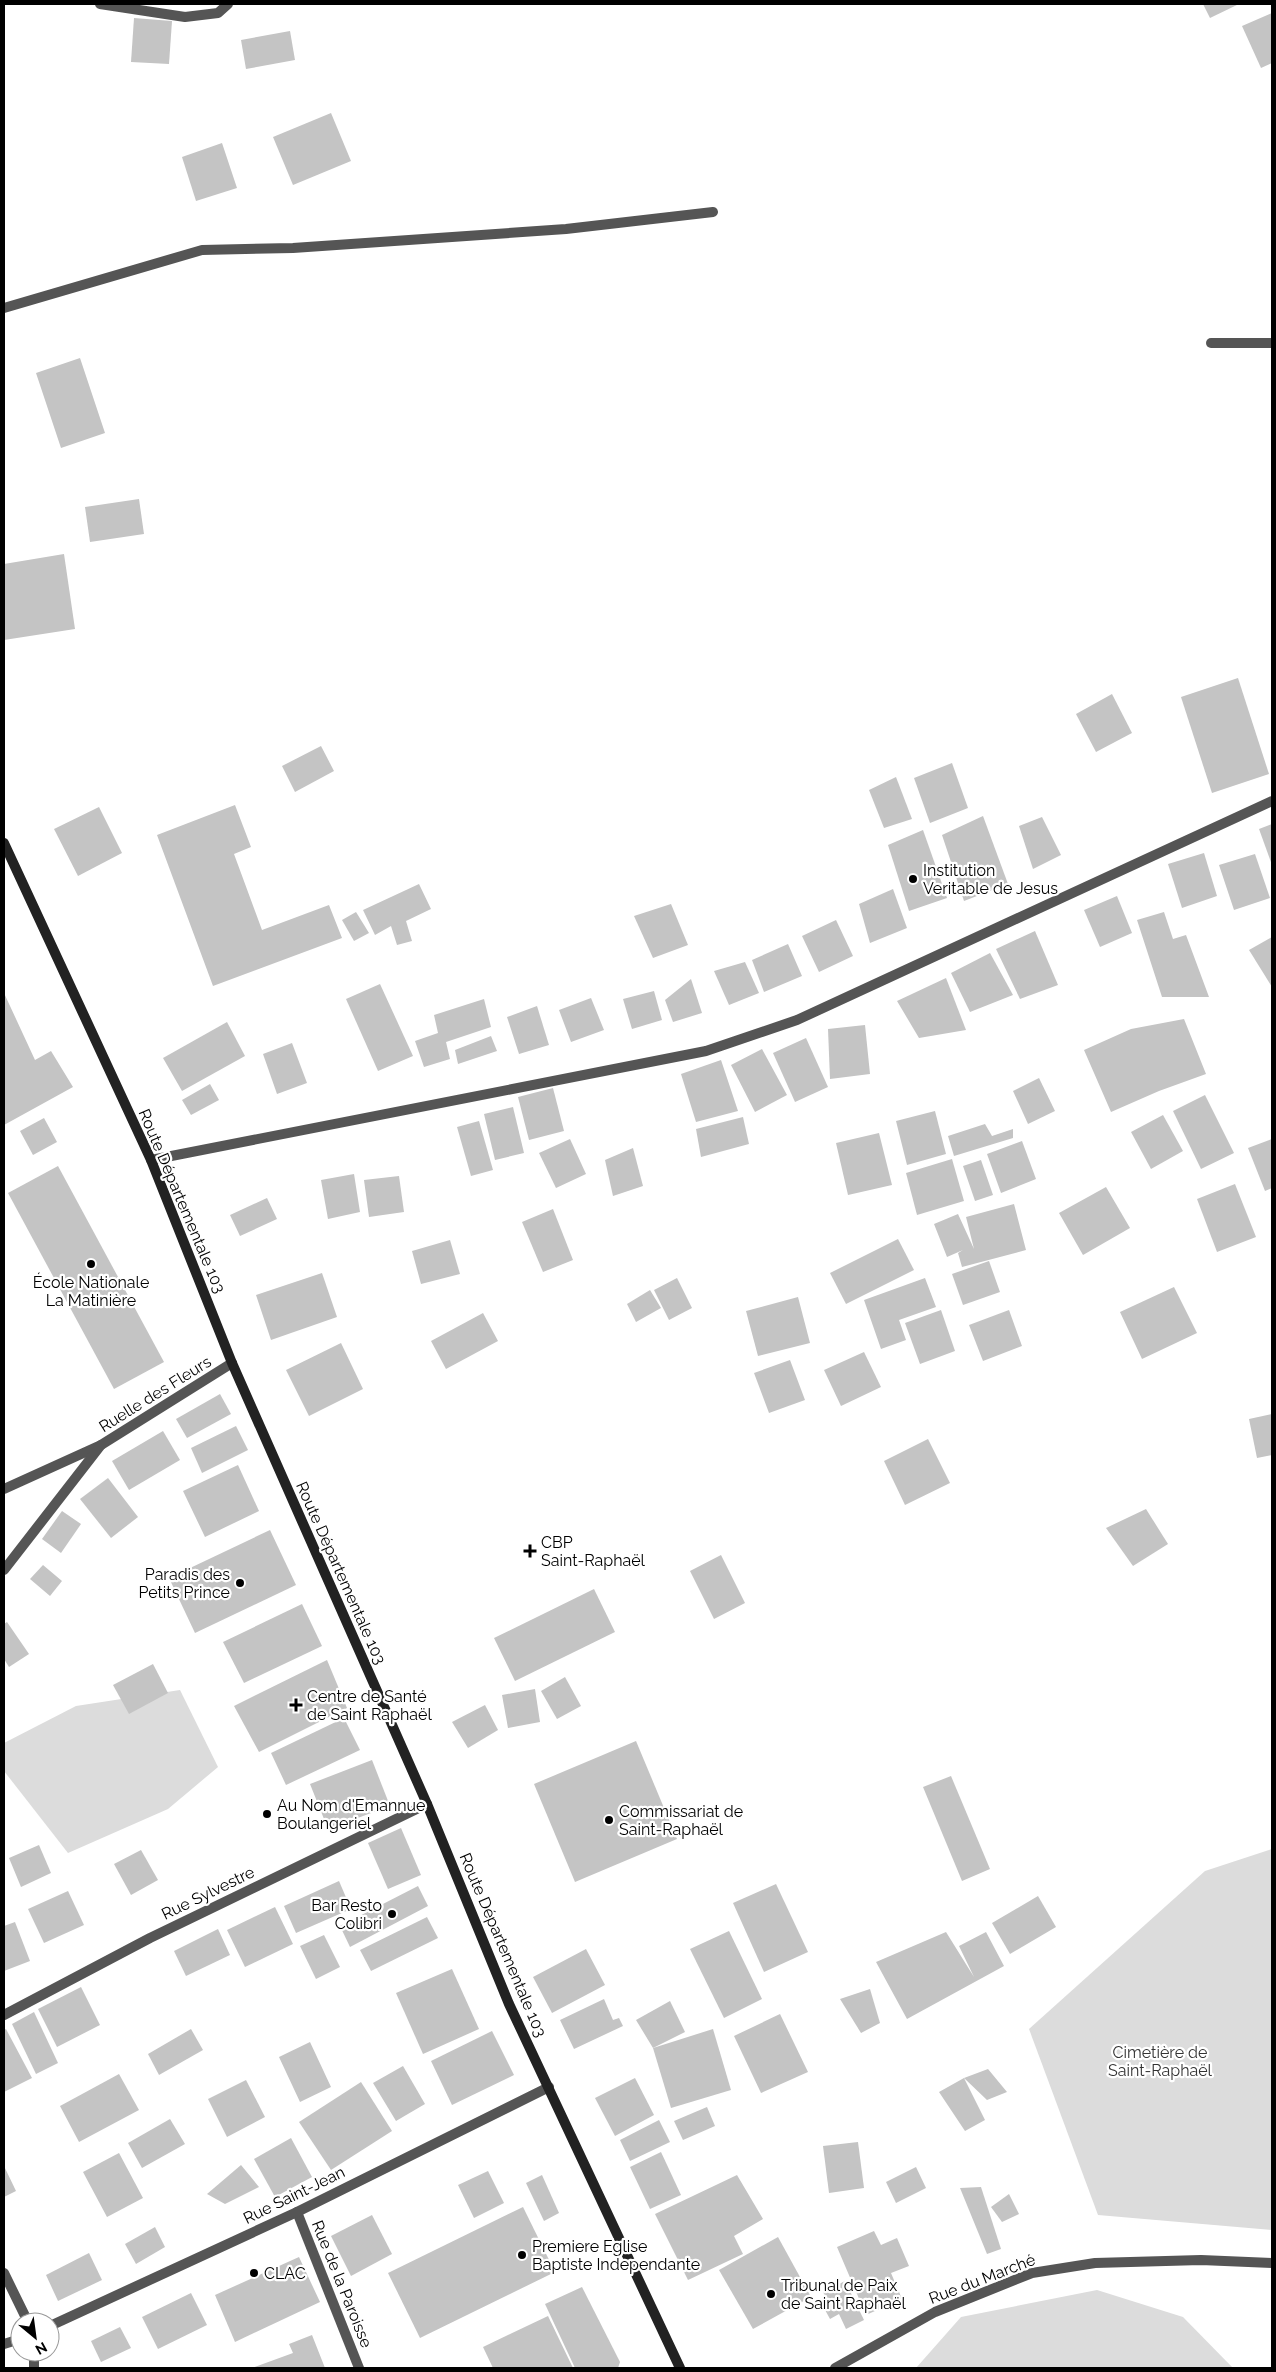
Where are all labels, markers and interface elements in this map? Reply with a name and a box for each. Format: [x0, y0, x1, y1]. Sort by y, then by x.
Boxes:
place label: Institution Veritable de Jesus [923, 861, 1058, 898]
marker: Institution Veritable de Jesus [907, 873, 919, 885]
street label: Route Départementale 103 [135, 1106, 229, 1296]
marker: École Nationale La Matinière [85, 1258, 97, 1270]
place label: École Nationale La Matinière [33, 1272, 149, 1310]
street label: Ruelle des Fleurs [95, 1352, 215, 1436]
street label: Route Départementale 103 [292, 1479, 390, 1667]
place label: CBP Saint-Raphaël [541, 1533, 646, 1570]
marker: CBP Saint-Raphaël [523, 1544, 537, 1558]
place label: Paradis des Petits Prince [138, 1565, 230, 1602]
marker: Paradis des Petits Prince [234, 1577, 246, 1589]
place label: Centre de Santé de Saint Raphaël [307, 1687, 432, 1724]
marker: Centre de Santé de Saint Raphaël [289, 1698, 303, 1712]
place label: Au Nom d'Emannue Boulangeriel [277, 1796, 425, 1833]
place label: Commissariat de Saint-Raphaël [619, 1802, 743, 1839]
marker: Au Nom d'Emannue Boulangeriel [261, 1808, 273, 1820]
marker: Commissariat de Saint-Raphaël [603, 1814, 615, 1826]
street label: Route Départementale 103 [456, 1850, 550, 2040]
street label: Rue Sylvestre [158, 1862, 258, 1924]
place label: Bar Resto Colibri [311, 1896, 382, 1933]
marker: Bar Resto Colibri [386, 1908, 398, 1920]
park label: Cimetière de Saint-Raphaël [1108, 2043, 1213, 2080]
street label: Rue Saint-Jean [240, 2162, 348, 2228]
street label: Rue de la Paroisse [308, 2218, 376, 2350]
place label: Premiere Eglise Baptiste Independante [532, 2237, 700, 2274]
marker: Premiere Eglise Baptiste Independante [516, 2249, 528, 2261]
street label: Rue du Marché [926, 2250, 1038, 2308]
place label: CLAC [264, 2264, 306, 2283]
marker: CLAC [248, 2267, 260, 2279]
place label: Tribunal de Paix de Saint Raphaël [781, 2276, 906, 2313]
marker: Tribunal de Paix de Saint Raphaël [765, 2288, 777, 2300]
north arrow [10, 2312, 60, 2362]
text: N [33, 2339, 50, 2358]

